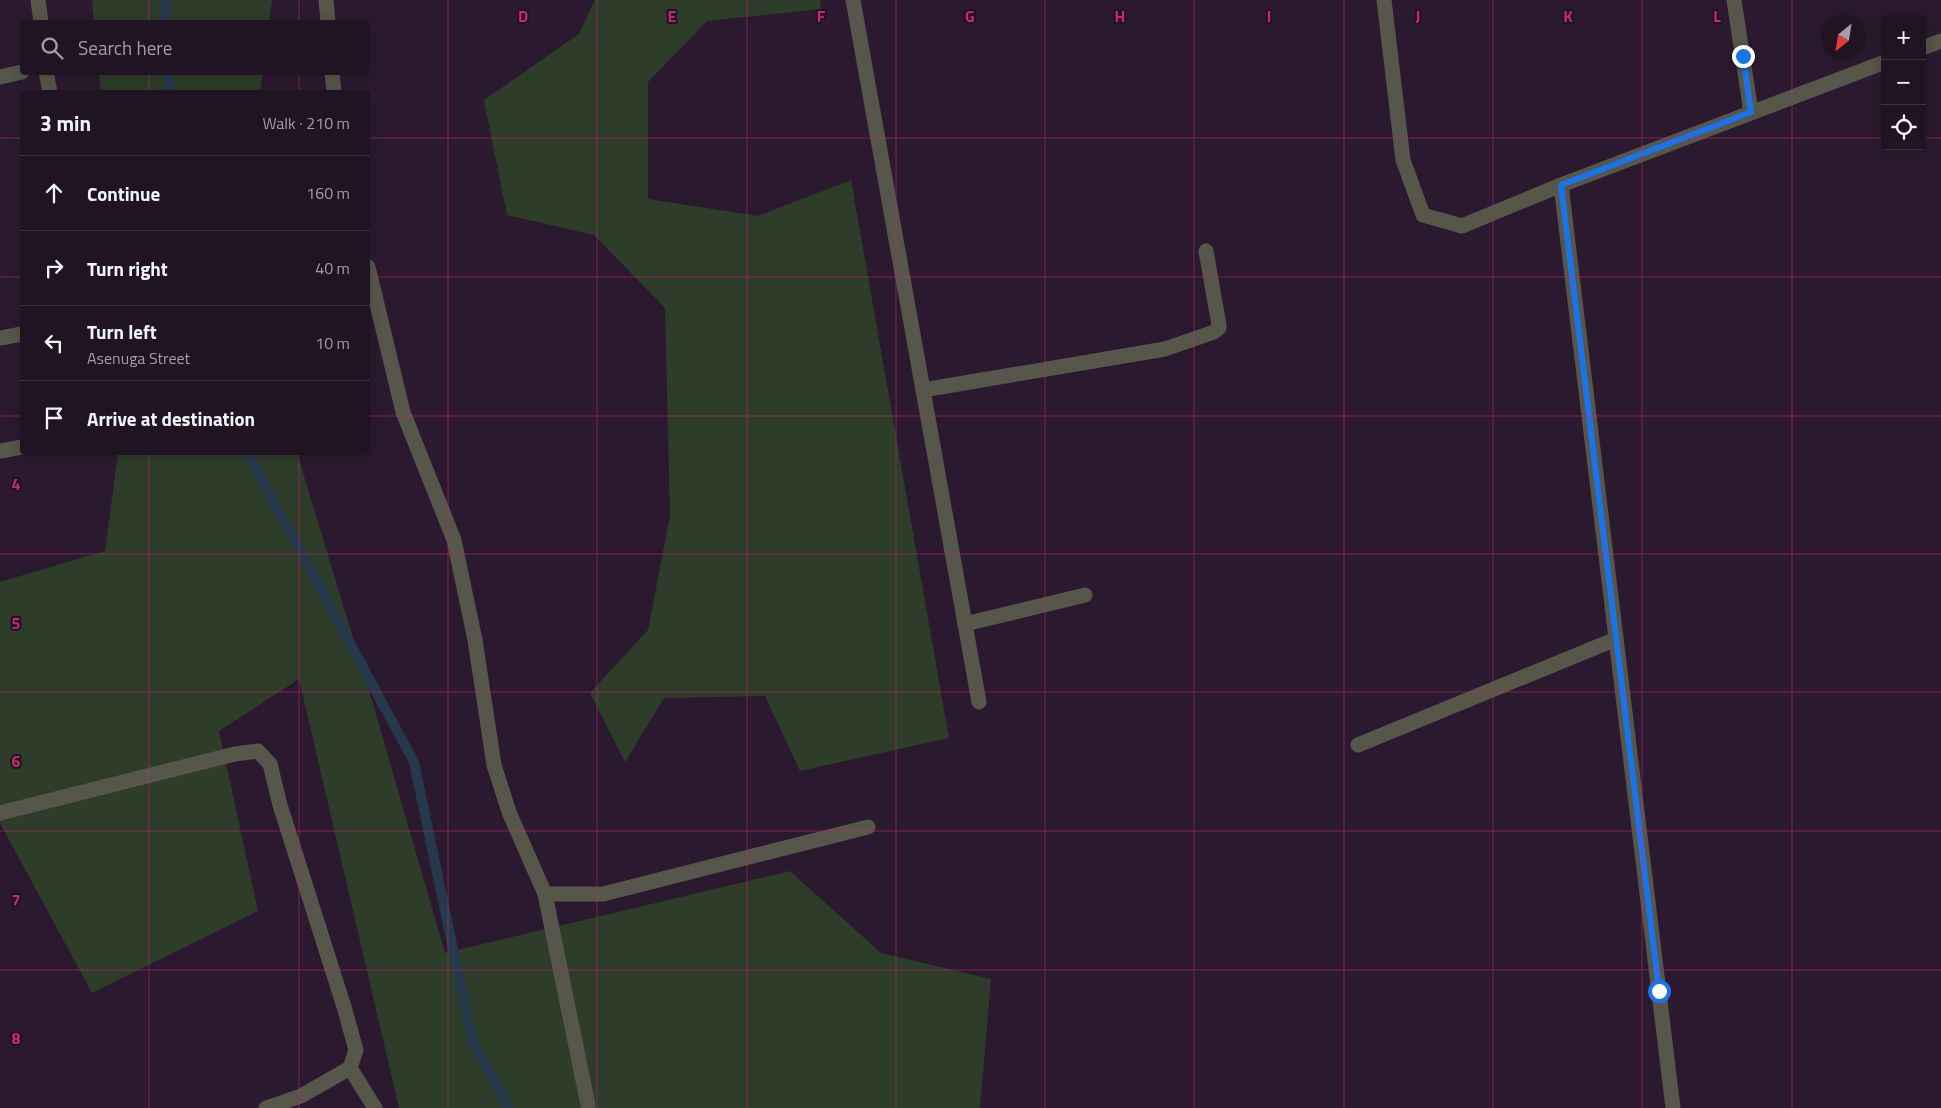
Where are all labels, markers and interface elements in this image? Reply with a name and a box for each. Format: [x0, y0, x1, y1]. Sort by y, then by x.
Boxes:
text: D [518, 4, 528, 28]
text: E [668, 4, 677, 28]
text: F [817, 4, 826, 28]
text: G [965, 4, 975, 28]
text: H [1115, 4, 1125, 28]
text: I [1267, 4, 1271, 28]
text: J [1416, 4, 1420, 28]
text: K [1563, 4, 1573, 28]
text: L [1713, 4, 1721, 28]
north arrow [1821, 15, 1866, 60]
map controls [1881, 15, 1926, 150]
button: + [1881, 15, 1926, 60]
search box [20, 20, 370, 75]
text: Search here [78, 33, 172, 62]
icon: search [38, 34, 66, 62]
route end [1732, 45, 1755, 68]
button: − [1881, 60, 1926, 105]
button: locate [1881, 105, 1926, 150]
text: 3 min [40, 107, 91, 139]
text: Walk · 210 m [262, 111, 350, 135]
icon: ahead [40, 179, 68, 207]
text: Continue [87, 179, 160, 208]
text: 160 m [306, 181, 350, 205]
icon: right [40, 254, 68, 282]
text: Turn right [87, 254, 168, 283]
text: 40 m [315, 256, 350, 280]
text: Turn left [87, 317, 157, 346]
icon: left [40, 329, 68, 357]
text: 10 m [315, 331, 350, 355]
text: Asenuga Street [87, 346, 190, 370]
icon: arrive [40, 404, 68, 432]
text: Arrive at destination [87, 404, 255, 433]
text: 4 [12, 472, 21, 496]
text: 5 [12, 611, 21, 635]
text: 6 [12, 749, 21, 773]
text: 7 [12, 888, 20, 912]
route start [1648, 980, 1671, 1003]
text: 8 [12, 1026, 21, 1050]

